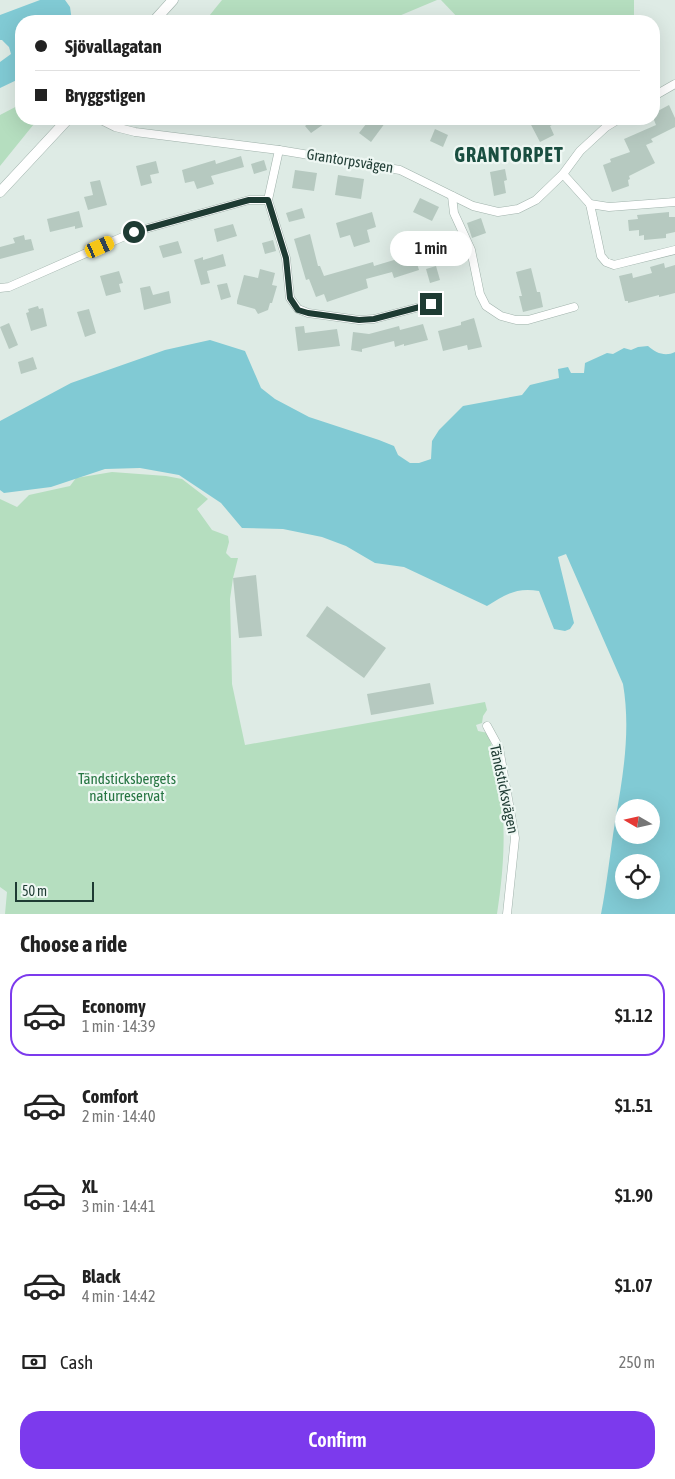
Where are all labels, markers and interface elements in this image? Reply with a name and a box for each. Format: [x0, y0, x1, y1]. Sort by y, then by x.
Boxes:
text: Sjövallagatan [65, 35, 162, 57]
text: Bryggstigen [65, 84, 146, 106]
district label: GRANTORPET [454, 143, 564, 166]
street label: Grantorpsvägen [305, 145, 395, 176]
route start [123, 221, 145, 243]
callout: 1 min [390, 232, 472, 266]
car [83, 234, 116, 260]
text: 1 min [415, 239, 447, 257]
route end [420, 293, 442, 315]
street label: Tändsticksvägen [487, 743, 522, 835]
park label: Tändsticksbergets naturreservat [78, 770, 176, 804]
north arrow [615, 799, 660, 844]
map controls [615, 799, 660, 899]
button: locate [615, 854, 660, 899]
scale bar [15, 879, 94, 902]
text: 50 m [22, 883, 47, 899]
text: Choose a ride [20, 931, 127, 957]
icon: car [22, 993, 67, 1038]
text: Economy [82, 995, 146, 1017]
text: $1.12 [615, 1004, 653, 1026]
text: 1 min · 14:39 [82, 1017, 155, 1035]
icon: car [22, 1083, 67, 1128]
text: Comfort [82, 1085, 138, 1107]
text: $1.51 [615, 1094, 653, 1116]
text: 2 min · 14:40 [82, 1107, 155, 1125]
icon: car [22, 1173, 67, 1218]
text: XL [82, 1175, 98, 1197]
text: $1.90 [615, 1184, 653, 1206]
text: 3 min · 14:41 [82, 1197, 155, 1215]
icon: car [22, 1263, 67, 1308]
text: Black [82, 1265, 120, 1287]
text: $1.07 [615, 1274, 653, 1296]
text: 4 min · 14:42 [82, 1287, 155, 1305]
icon: cash [20, 1348, 48, 1376]
text: Cash [60, 1351, 93, 1373]
text: 250 m [619, 1353, 655, 1371]
button: Confirm [20, 1411, 655, 1469]

